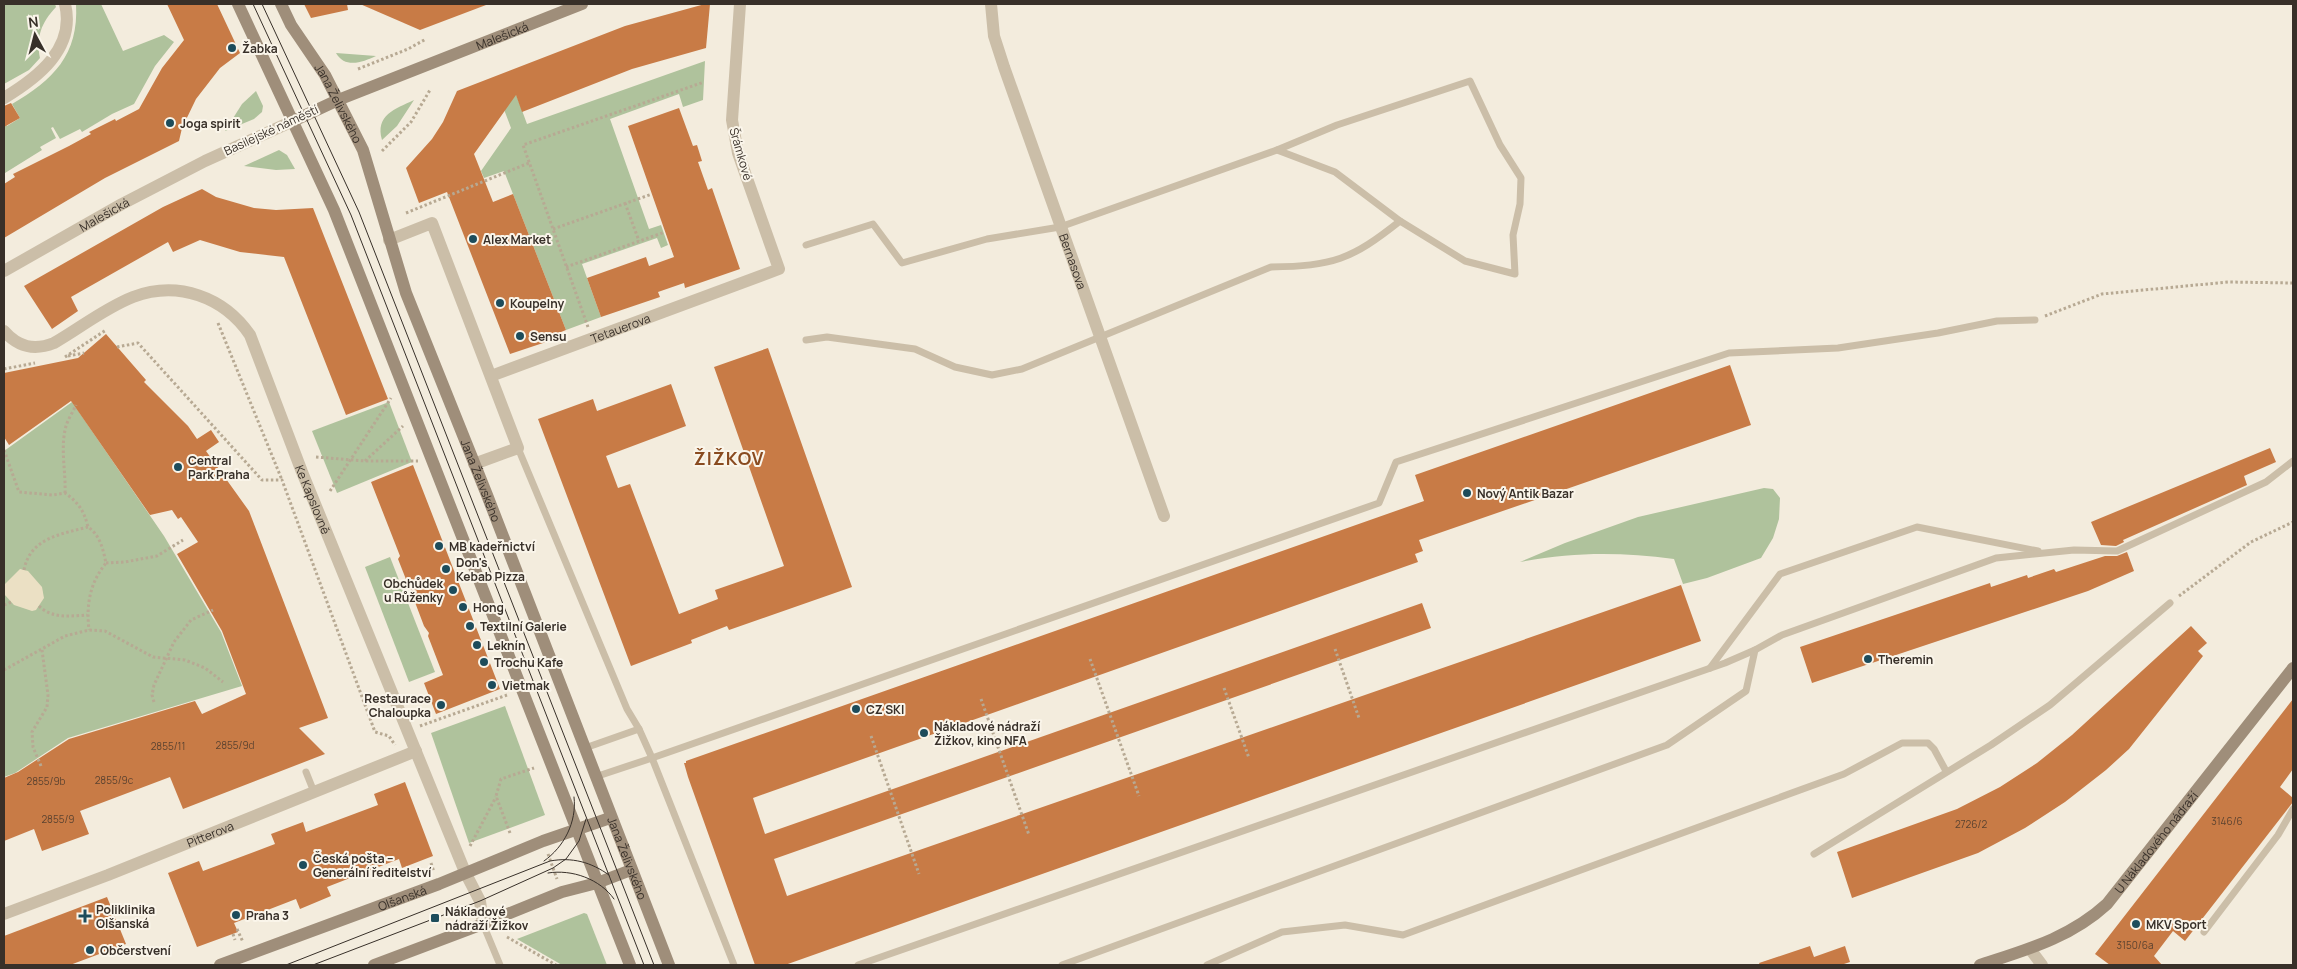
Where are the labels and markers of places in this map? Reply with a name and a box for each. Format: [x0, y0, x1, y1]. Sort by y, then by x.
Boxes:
place label: Žabka [242, 40, 278, 57]
marker: Žabka [226, 42, 238, 54]
place label: Joga spirit [180, 115, 241, 132]
marker: Joga spirit [164, 117, 176, 129]
place label: Alex Market [483, 231, 551, 248]
marker: Alex Market [467, 233, 479, 245]
place label: Koupelny [510, 295, 564, 312]
marker: Koupelny [494, 297, 506, 309]
place label: Sensu [530, 328, 566, 345]
marker: Sensu [514, 330, 526, 342]
place label: Central Park Praha [188, 452, 250, 483]
marker: Central Park Praha [172, 461, 184, 473]
place label: Nový Antik Bazar [1477, 485, 1574, 502]
marker: Nový Antik Bazar [1461, 487, 1473, 499]
place label: MB kadeřnictví [449, 538, 536, 555]
marker: MB kadeřnictví [433, 540, 445, 552]
place label: Don's Kebab Pizza [456, 554, 525, 585]
marker: Don's Kebab Pizza [440, 563, 452, 575]
place label: Obchůdek u Růženky [384, 575, 444, 606]
marker: Obchůdek u Růženky [447, 584, 459, 596]
place label: Hong [473, 599, 504, 616]
marker: Hong [457, 601, 469, 613]
place label: Textilní Galerie [480, 618, 567, 635]
marker: Textilní Galerie [464, 620, 476, 632]
place label: Leknín [487, 637, 525, 654]
marker: Leknín [471, 639, 483, 651]
place label: Theremin [1878, 651, 1933, 668]
marker: Theremin [1862, 653, 1874, 665]
place label: Trochu Kafe [494, 654, 563, 671]
marker: Trochu Kafe [478, 656, 490, 668]
place label: Vietmak [502, 677, 550, 694]
marker: Vietmak [486, 679, 498, 691]
place label: Restaurace Chaloupka [364, 690, 431, 721]
marker: Restaurace Chaloupka [435, 699, 447, 711]
place label: CZ SKI [866, 701, 904, 718]
marker: CZ SKI [850, 703, 862, 715]
place label: Nákladové nádraží Žižkov, kino NFA [934, 718, 1041, 749]
marker: Nákladové nádraží Žižkov, kino NFA [918, 727, 930, 739]
place label: Česká pošta – Generální ředitelství [313, 850, 432, 881]
marker: Česká pošta – Generální ředitelství [297, 859, 309, 871]
place label: Poliklinika Olšanská [96, 901, 155, 932]
place label: Nákladové nádraží Žižkov [445, 903, 529, 934]
place label: Praha 3 [246, 907, 289, 924]
marker: Poliklinika Olšanská [78, 909, 92, 923]
marker: Praha 3 [230, 909, 242, 921]
marker: Nákladové nádraží Žižkov [429, 912, 441, 924]
place label: MKV Sport [2146, 916, 2207, 933]
marker: MKV Sport [2130, 918, 2142, 930]
place label: Občerstvení [100, 942, 172, 959]
marker: Občerstvení [84, 944, 96, 956]

